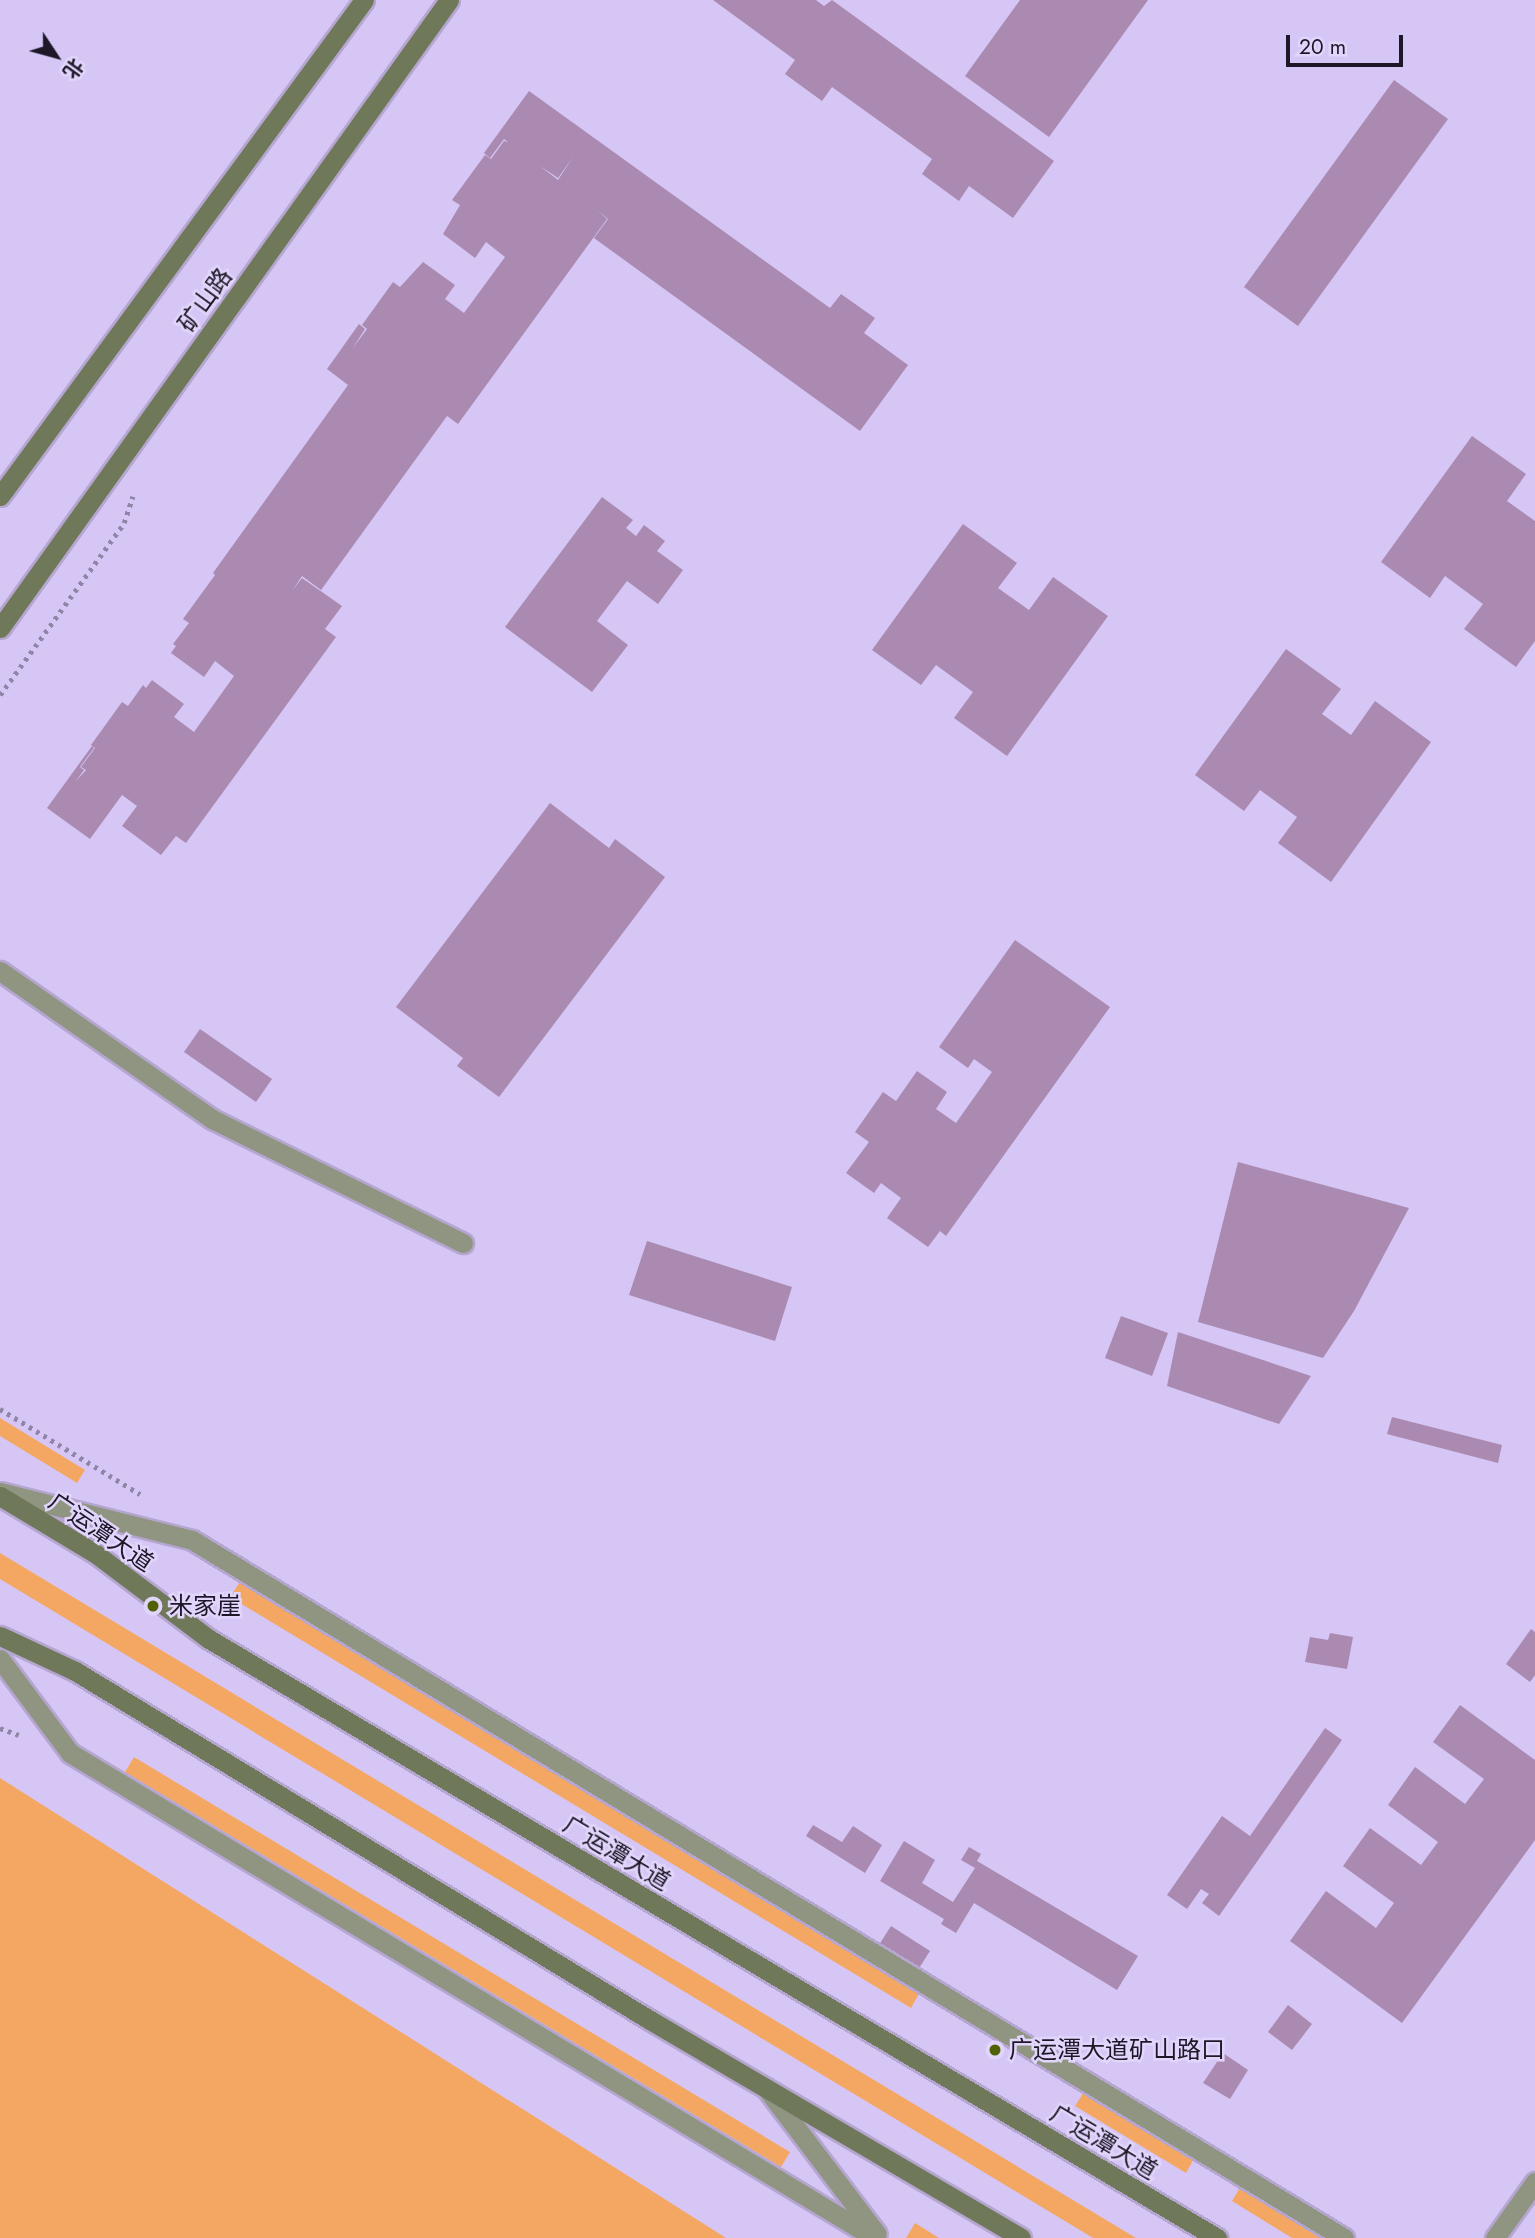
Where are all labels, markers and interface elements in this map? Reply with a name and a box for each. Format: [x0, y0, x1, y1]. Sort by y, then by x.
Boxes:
north arrow [21, 21, 91, 91]
scale bar [1290, 21, 1407, 65]
text: 20 m [1299, 32, 1346, 62]
text: 北 [57, 53, 90, 84]
street label: 矿山路 [172, 262, 238, 338]
street label: 广运潭大道 [43, 1487, 159, 1577]
place label: 米家崖 [169, 1592, 241, 1620]
marker: 米家崖 [143, 1596, 163, 1616]
street label: 广运潭大道 [558, 1810, 676, 1896]
place label: 广运潭大道矿山路口 [1009, 2036, 1225, 2064]
marker: 广运潭大道矿山路口 [987, 2042, 1003, 2058]
street label: 广运潭大道 [1045, 2099, 1163, 2185]

